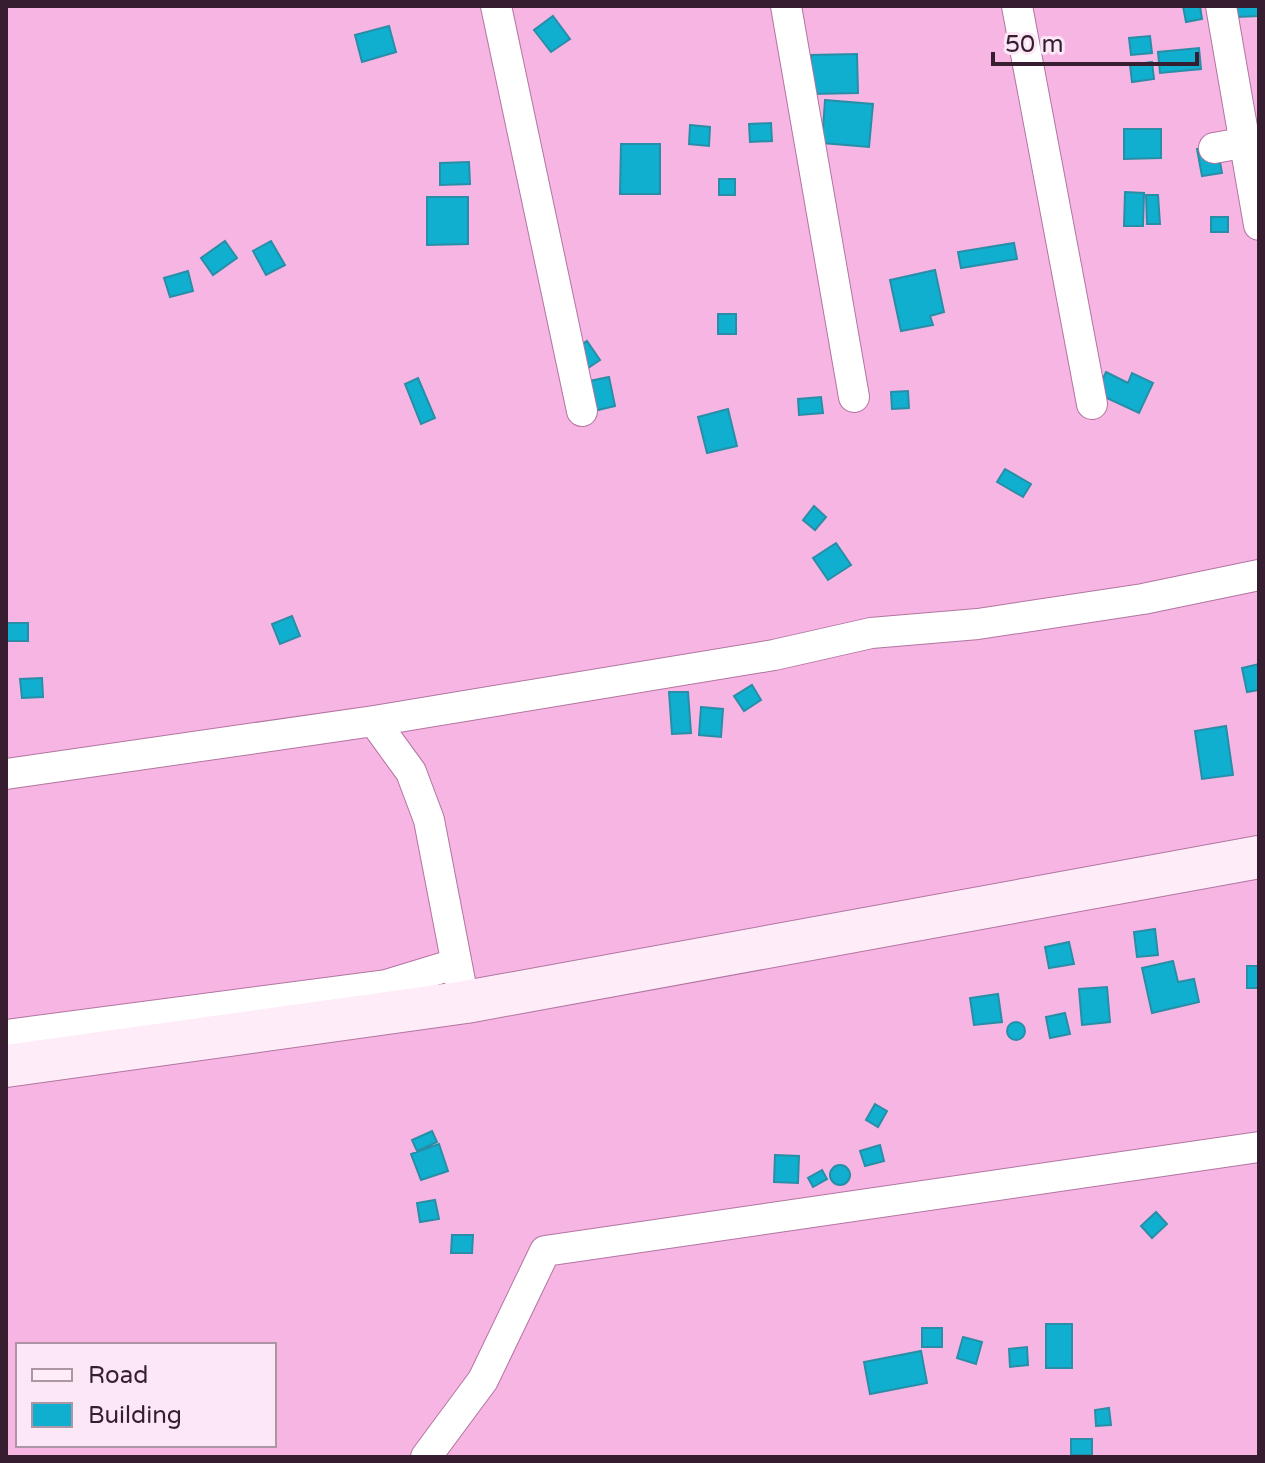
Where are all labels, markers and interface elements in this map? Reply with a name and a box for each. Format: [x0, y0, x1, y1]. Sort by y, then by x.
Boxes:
scale bar [993, 16, 1197, 66]
text: 50 m [1005, 30, 1063, 59]
legend [16, 1343, 276, 1447]
text: Road [88, 1361, 148, 1390]
text: Building [88, 1401, 182, 1430]

